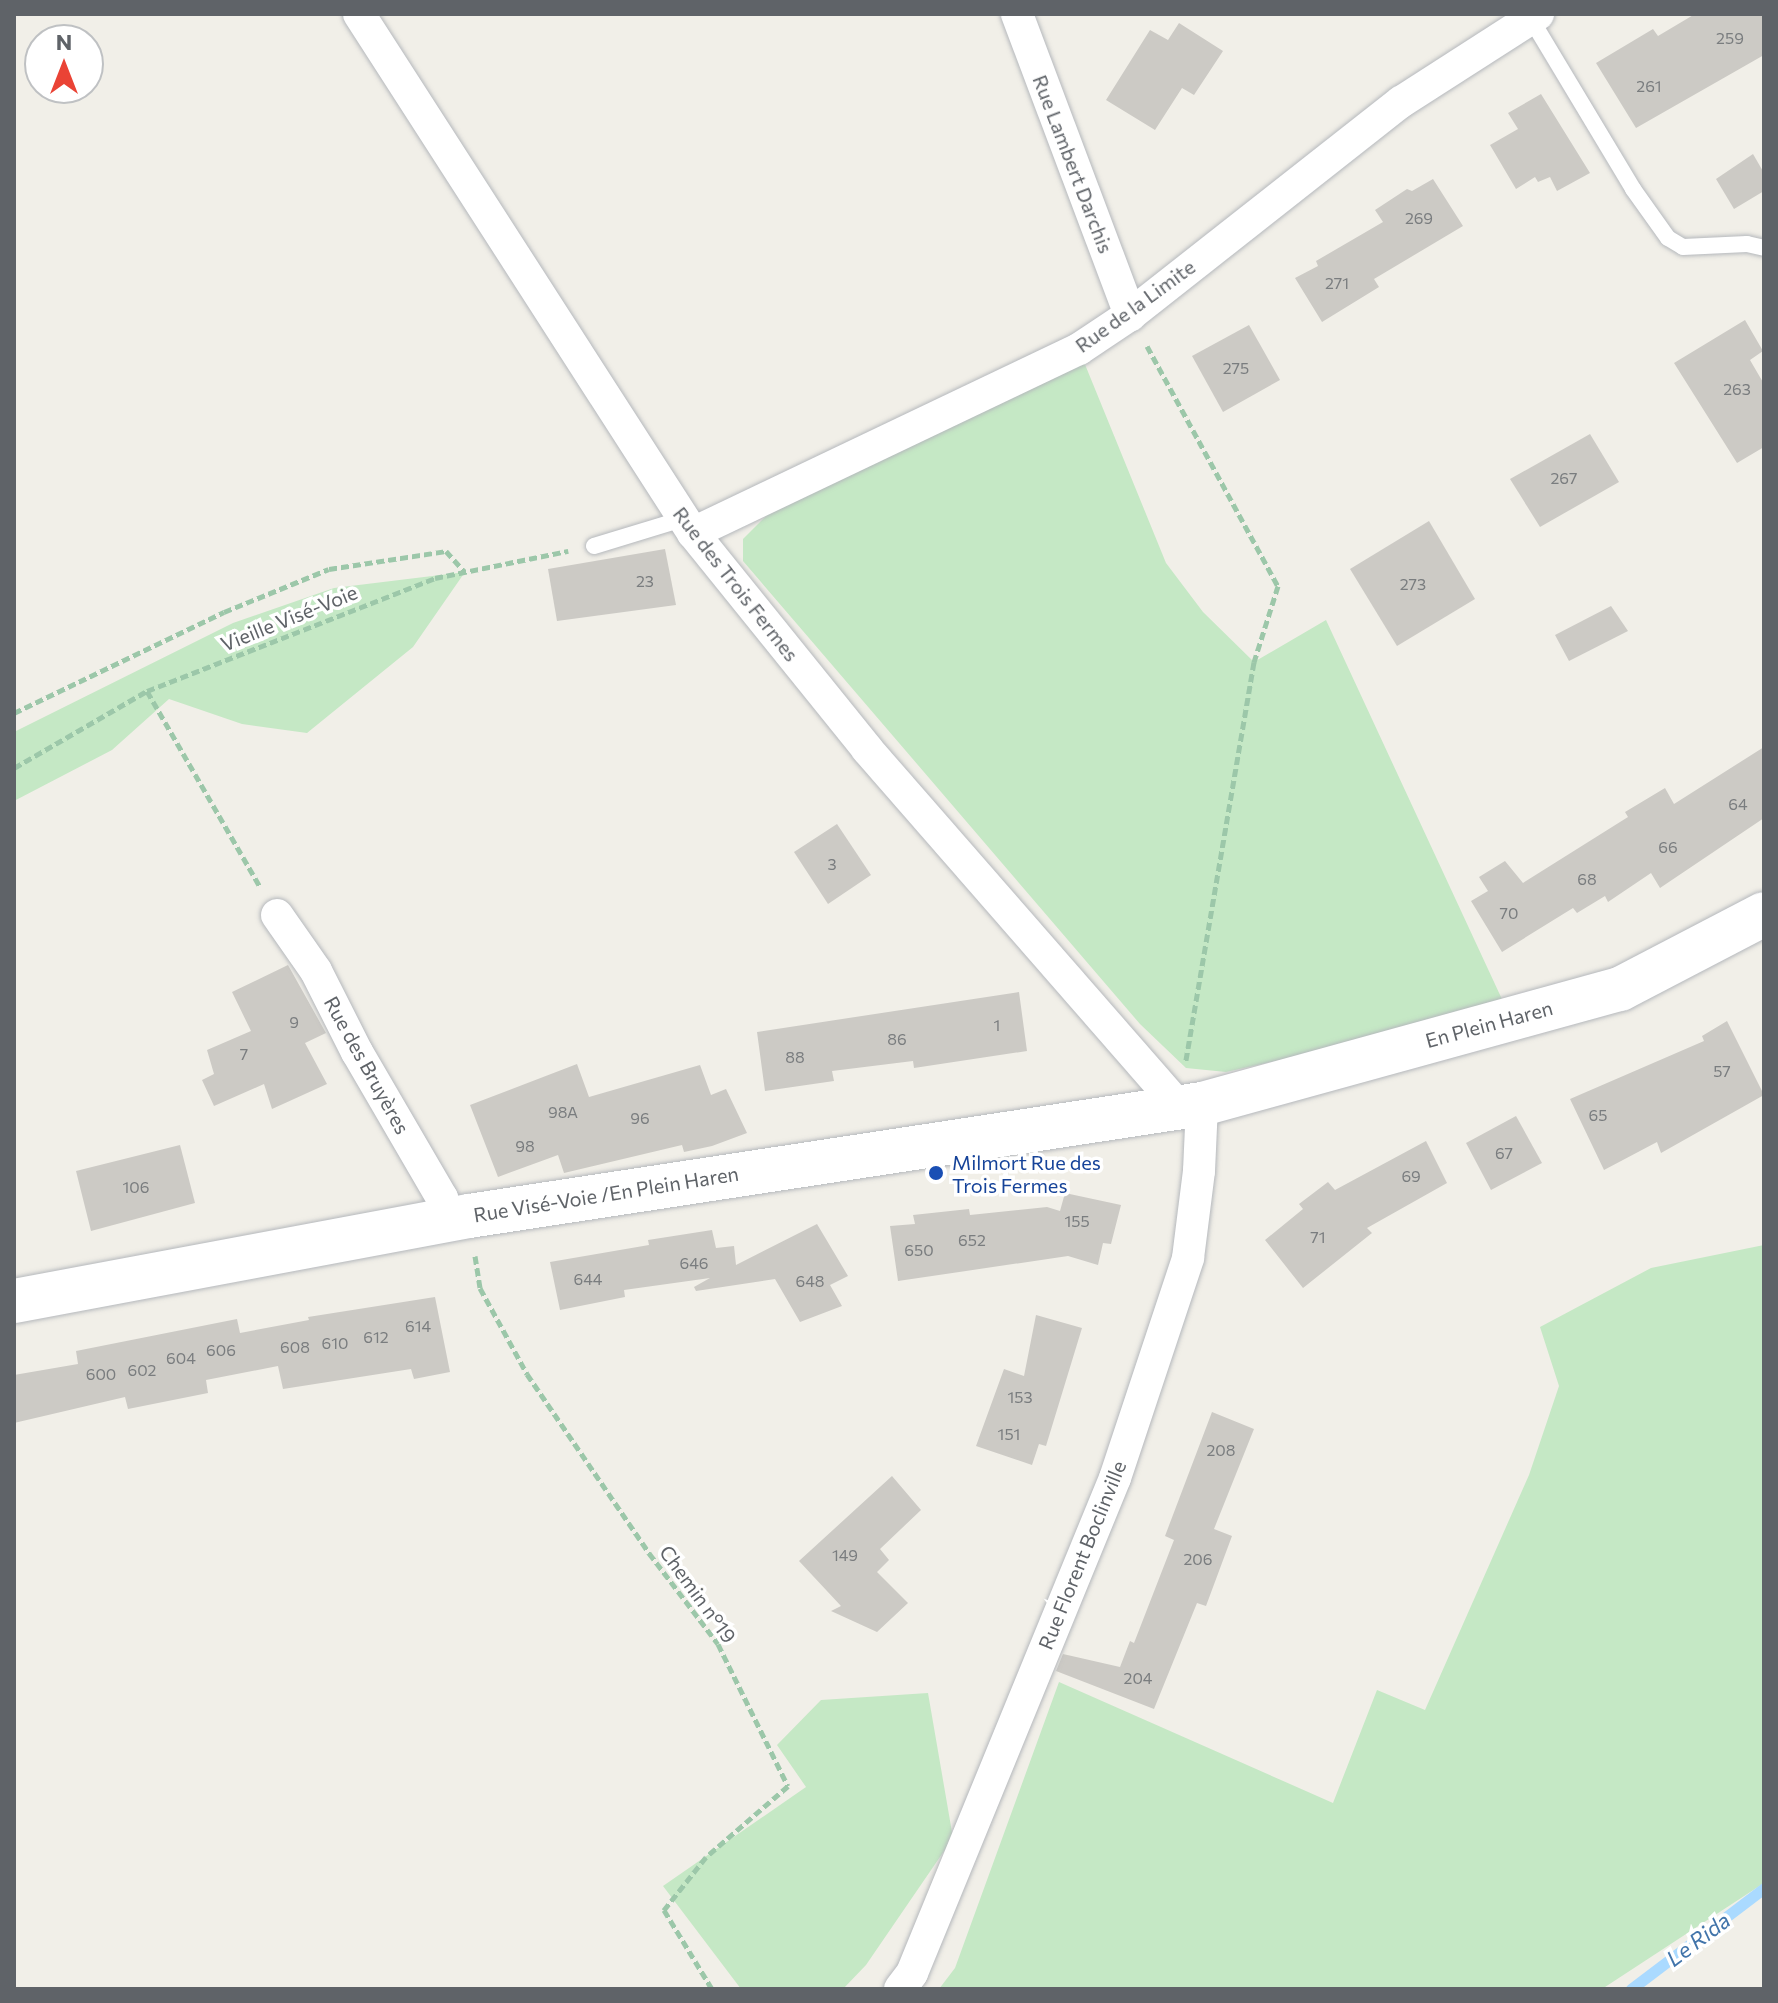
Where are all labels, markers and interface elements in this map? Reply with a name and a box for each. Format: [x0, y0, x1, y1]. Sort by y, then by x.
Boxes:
north arrow [24, 24, 104, 104]
text: N [56, 28, 72, 55]
house number: 259 [1716, 28, 1744, 48]
street label: Rue Lambert Darchis [1028, 71, 1118, 257]
house number: 261 [1636, 76, 1662, 96]
house number: 269 [1405, 208, 1433, 228]
street label: Rue de la Limite [1071, 255, 1199, 357]
house number: 271 [1325, 273, 1349, 293]
house number: 275 [1223, 358, 1249, 378]
house number: 263 [1723, 379, 1751, 399]
house number: 267 [1551, 468, 1577, 488]
street label: Rue des Trois Fermes [668, 502, 804, 666]
house number: 23 [636, 571, 654, 591]
house number: 273 [1400, 574, 1426, 594]
street label: Vieille Visé-Voie [217, 580, 361, 656]
house number: 64 [1728, 794, 1748, 814]
house number: 66 [1658, 837, 1678, 857]
house number: 3 [827, 854, 837, 874]
house number: 68 [1577, 869, 1597, 889]
house number: 70 [1500, 903, 1518, 923]
street label: Rue des Bruyères [319, 992, 415, 1138]
street label: En Plein Haren [1423, 995, 1555, 1053]
house number: 9 [289, 1012, 299, 1032]
house number: 1 [994, 1015, 1000, 1035]
house number: 86 [887, 1029, 907, 1049]
house number: 7 [240, 1044, 248, 1064]
house number: 88 [785, 1047, 805, 1067]
house number: 57 [1713, 1061, 1731, 1081]
house number: 98A [548, 1102, 578, 1122]
house number: 65 [1589, 1105, 1607, 1125]
house number: 96 [630, 1108, 650, 1128]
house number: 98 [515, 1136, 535, 1156]
house number: 67 [1495, 1143, 1513, 1163]
place label: Milmort Rue des Trois Fermes [952, 1150, 1101, 1197]
street label: Rue Visé-Voie /En Plein Haren [472, 1161, 740, 1227]
marker: Milmort Rue des Trois Fermes [927, 1164, 945, 1182]
house number: 69 [1401, 1166, 1421, 1186]
house number: 106 [123, 1177, 149, 1197]
house number: 155 [1064, 1211, 1090, 1231]
house number: 71 [1310, 1227, 1326, 1247]
house number: 652 [958, 1230, 986, 1250]
house number: 650 [904, 1240, 934, 1260]
house number: 646 [679, 1253, 709, 1273]
house number: 644 [574, 1269, 602, 1289]
house number: 648 [795, 1271, 825, 1291]
house number: 614 [405, 1316, 431, 1336]
house number: 612 [363, 1327, 389, 1347]
house number: 610 [322, 1333, 348, 1353]
house number: 608 [280, 1337, 310, 1357]
house number: 606 [206, 1340, 236, 1360]
house number: 604 [166, 1348, 196, 1368]
house number: 602 [128, 1360, 156, 1380]
house number: 600 [86, 1364, 116, 1384]
house number: 153 [1007, 1387, 1033, 1407]
house number: 151 [998, 1424, 1020, 1444]
house number: 208 [1207, 1440, 1235, 1460]
street label: Rue Florent Boclinville [1033, 1457, 1131, 1653]
street label: Chemin n°19 [655, 1540, 741, 1648]
house number: 149 [832, 1545, 858, 1565]
house number: 206 [1184, 1549, 1212, 1569]
house number: 204 [1124, 1668, 1152, 1688]
water label: Le Rida [1661, 1906, 1735, 1972]

